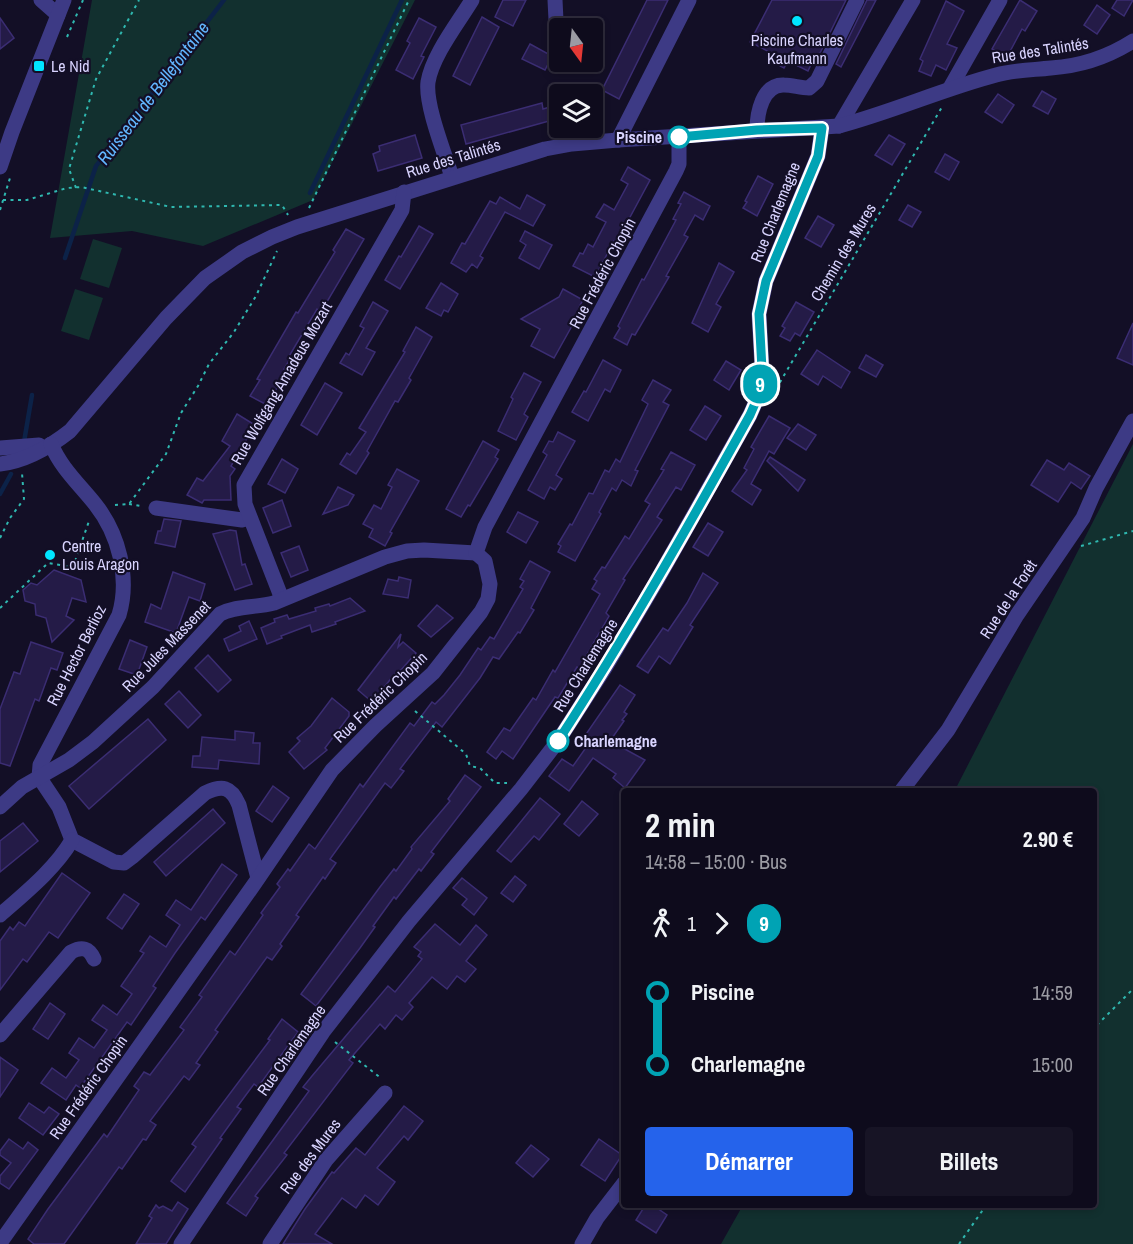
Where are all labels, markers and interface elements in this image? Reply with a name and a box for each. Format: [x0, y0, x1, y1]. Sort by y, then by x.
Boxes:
marker: Piscine Charles Kaufmann [790, 14, 804, 28]
water label: Ruisseau de Bellefontaine [91, 16, 215, 170]
north arrow [549, 18, 603, 72]
map controls [549, 18, 603, 138]
place label: Piscine Charles Kaufmann [751, 29, 843, 69]
street label: Rue des Talintés [990, 31, 1090, 69]
place label: Le Nid [51, 55, 90, 77]
marker: Le Nid [32, 59, 46, 73]
button: layers [549, 84, 603, 138]
place label: Piscine [616, 126, 662, 148]
marker: Piscine [668, 126, 690, 148]
street label: Rue des Talintés [403, 133, 503, 183]
street label: Rue Charlemagne [745, 159, 805, 265]
street label: Chemin des Mures [805, 199, 881, 305]
street label: Rue Frédéric Chopin [564, 214, 640, 332]
street label: Rue Wolfgang Amadeus Mozart [225, 297, 337, 469]
line badge: 9 [740, 364, 780, 404]
text: 9 [755, 370, 765, 399]
place label: Centre Louis Aragon [62, 535, 139, 575]
marker: Centre Louis Aragon [43, 548, 57, 562]
street label: Rue de la Forêt [974, 555, 1042, 643]
street label: Rue Jules Massenet [117, 595, 215, 696]
street label: Rue Hector Berlioz [41, 600, 111, 709]
street label: Rue Charlemagne [547, 614, 623, 716]
street label: Rue Frédéric Chopin [328, 647, 432, 747]
marker: Charlemagne [547, 730, 569, 752]
place label: Charlemagne [574, 730, 657, 752]
text: 2 min [645, 803, 716, 847]
text: 2.90 € [1023, 824, 1073, 854]
text: 14:58 – 15:00 · Bus [645, 848, 787, 875]
icon: walk [645, 907, 678, 940]
icon: forward [705, 907, 738, 940]
text: 9 [759, 909, 769, 938]
text: 1 [687, 910, 696, 937]
text: Piscine [691, 977, 754, 1007]
text: 14:59 [1032, 979, 1073, 1006]
street label: Rue Charlemagne [251, 1000, 331, 1100]
street label: Rue Frédéric Chopin [44, 1031, 132, 1143]
text: Charlemagne [691, 1049, 805, 1079]
text: 15:00 [1032, 1051, 1073, 1078]
street label: Rue des Mures [274, 1114, 346, 1198]
button: Démarrer [645, 1127, 853, 1196]
button: Billets [865, 1127, 1073, 1196]

